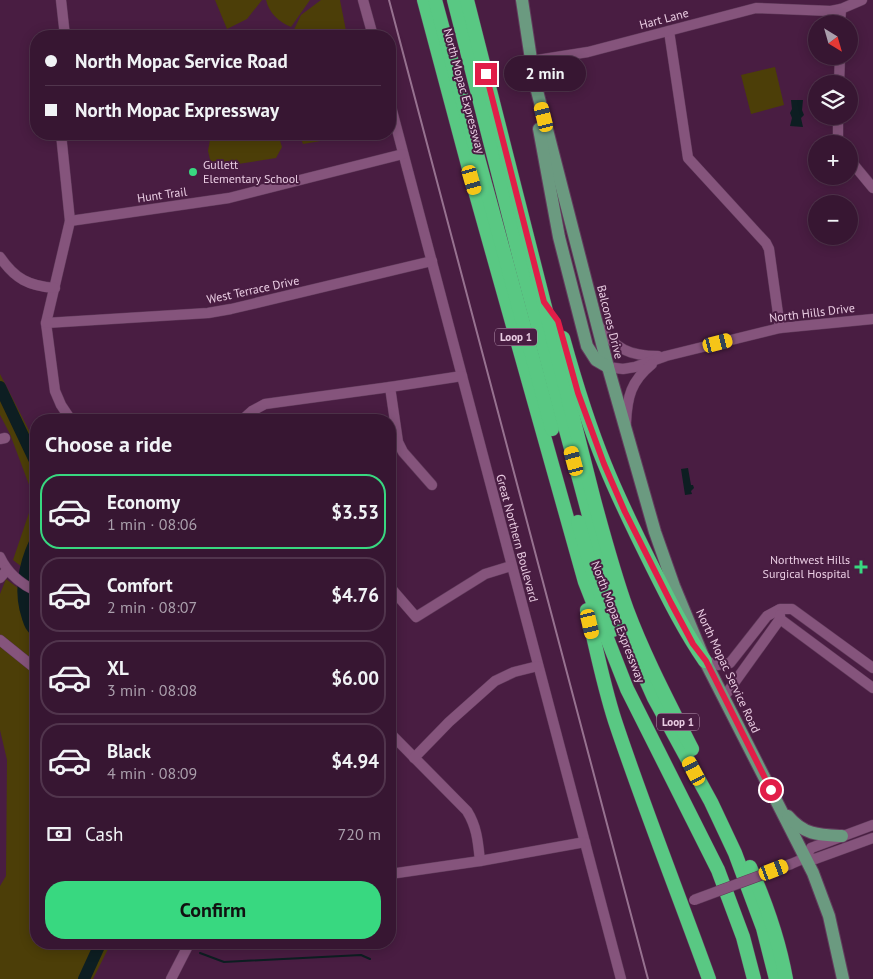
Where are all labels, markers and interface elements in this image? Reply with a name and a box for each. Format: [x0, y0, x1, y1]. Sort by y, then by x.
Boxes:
street label: Hart Lane [638, 5, 690, 32]
north arrow [808, 15, 858, 65]
map controls [808, 15, 858, 245]
street label: North Mopac Expressway [441, 27, 489, 156]
text: North Mopac Service Road [75, 49, 288, 73]
callout: 2 min [504, 56, 586, 92]
route end [475, 63, 497, 85]
text: 2 min [525, 63, 565, 83]
button: layers [808, 75, 858, 125]
text: North Mopac Expressway [75, 98, 279, 122]
car [533, 101, 554, 133]
button: + [808, 135, 858, 185]
place label: Gullett Elementary School [203, 157, 299, 186]
car [460, 164, 483, 196]
marker: Gullett Elementary School [187, 166, 199, 178]
street label: Hunt Trail [136, 184, 188, 205]
button: − [808, 195, 858, 245]
street label: West Terrace Drive [205, 272, 301, 307]
street label: Balcones Drive [594, 283, 627, 360]
street label: North Hills Drive [768, 300, 856, 325]
road number: Loop 1 [495, 328, 537, 346]
car [701, 332, 734, 354]
text: Choose a ride [45, 430, 172, 458]
car [562, 445, 585, 477]
street label: Great Northern Boulevard [493, 472, 542, 603]
icon: car [47, 489, 92, 534]
text: Economy [107, 490, 180, 514]
text: $3.53 [331, 500, 379, 524]
text: 1 min · 08:06 [107, 514, 197, 534]
place label: Northwest Hills Surgical Hospital [763, 552, 850, 581]
street label: North Mopac Expressway [588, 559, 649, 685]
marker: Northwest Hills Surgical Hospital [854, 560, 868, 574]
icon: car [47, 572, 92, 617]
text: Comfort [107, 573, 173, 597]
text: $4.76 [331, 583, 379, 607]
text: 2 min · 08:07 [107, 597, 197, 617]
street label: North Mopac Service Road [693, 606, 764, 735]
car [579, 608, 600, 640]
icon: car [47, 655, 92, 700]
text: XL [107, 656, 129, 680]
text: $6.00 [331, 666, 379, 690]
text: 3 min · 08:08 [107, 680, 197, 700]
road number: Loop 1 [657, 714, 699, 730]
icon: car [47, 738, 92, 783]
text: Black [107, 739, 151, 763]
text: $4.94 [331, 749, 379, 773]
car [680, 754, 707, 788]
text: 4 min · 08:09 [107, 763, 197, 783]
route start [760, 779, 782, 801]
icon: cash [45, 820, 73, 848]
text: Cash [85, 822, 123, 846]
text: 720 m [338, 824, 381, 844]
car [757, 858, 790, 882]
button: Confirm [45, 881, 381, 939]

